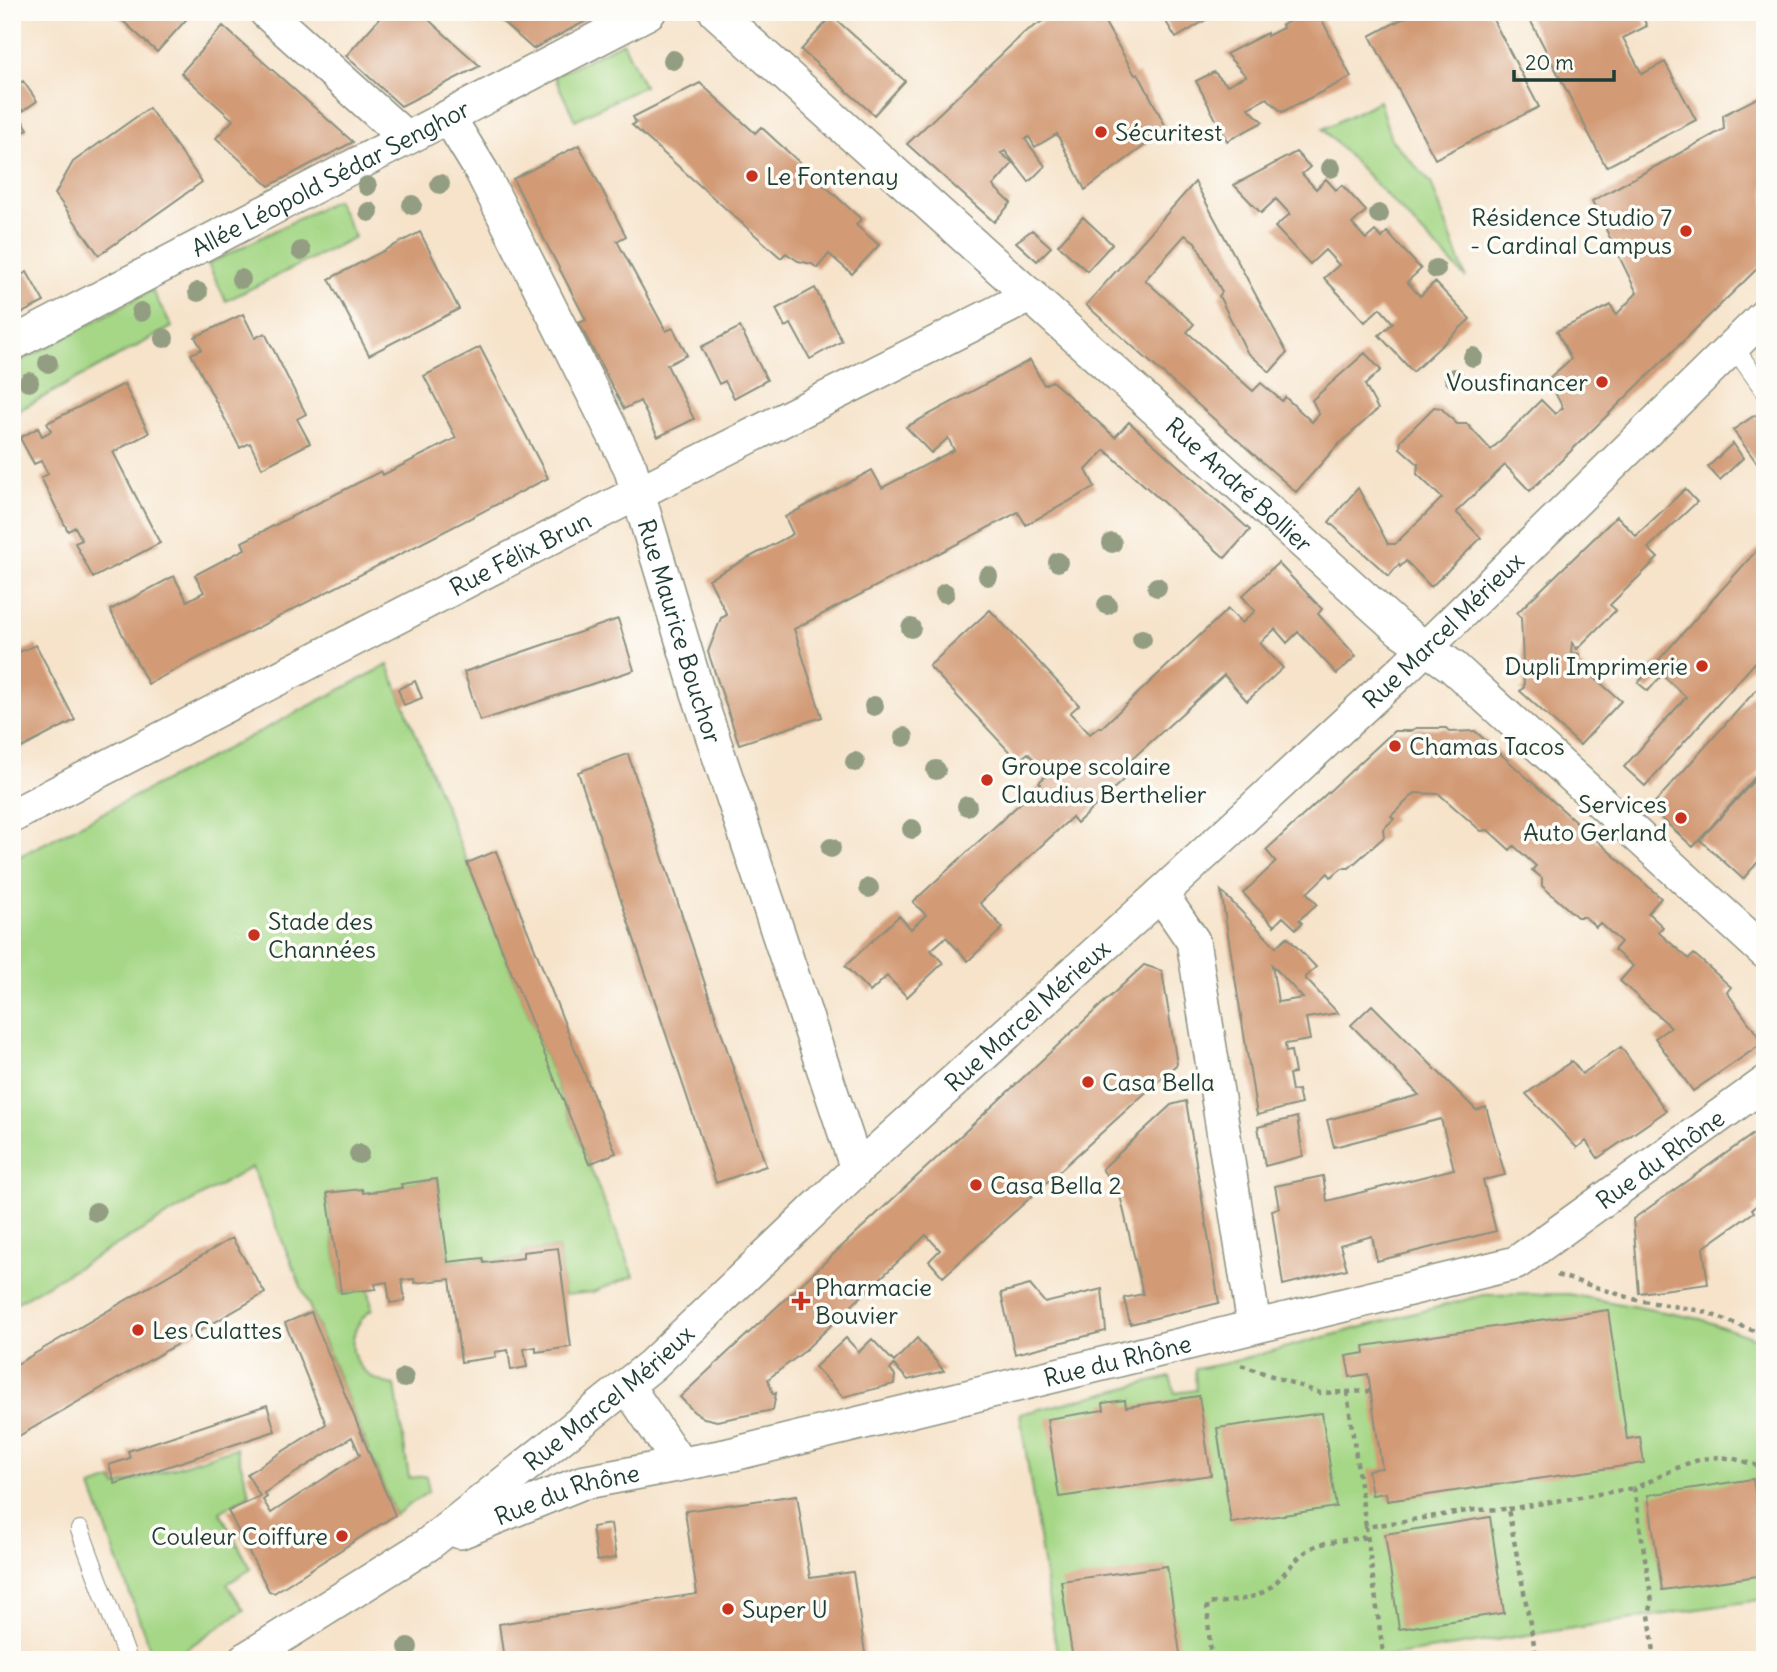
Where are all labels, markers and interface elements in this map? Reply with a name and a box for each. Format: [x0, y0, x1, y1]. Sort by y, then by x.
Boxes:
scale bar [1514, 38, 1614, 82]
text: 20 m [1525, 49, 1574, 76]
street label: Allée Léopold Sédar Senghor [186, 93, 475, 263]
place label: Sécuritest [1115, 117, 1222, 147]
marker: Sécuritest [1093, 124, 1109, 140]
place label: Le Fontenay [766, 161, 899, 191]
marker: Le Fontenay [744, 168, 760, 184]
place label: Résidence Studio 7 - Cardinal Campus [1470, 202, 1672, 260]
marker: Résidence Studio 7 - Cardinal Campus [1678, 223, 1694, 239]
place label: Vousfinancer [1446, 367, 1588, 397]
marker: Vousfinancer [1594, 374, 1610, 390]
street label: Rue André Bollier [1160, 411, 1319, 559]
street label: Rue Félix Brun [445, 505, 596, 602]
street label: Rue Maurice Bouchor [632, 516, 729, 747]
street label: Rue Marcel Mérieux [1356, 545, 1530, 715]
place label: Dupli Imprimerie [1505, 651, 1688, 681]
marker: Dupli Imprimerie [1694, 658, 1710, 674]
place label: Chamas Tacos [1409, 731, 1565, 761]
marker: Chamas Tacos [1387, 738, 1403, 754]
place label: Groupe scolaire Claudius Berthelier [1001, 751, 1207, 809]
marker: Groupe scolaire Claudius Berthelier [979, 772, 995, 788]
place label: Services Auto Gerland [1523, 789, 1667, 847]
marker: Services Auto Gerland [1673, 810, 1689, 826]
place label: Stade des Channées [268, 906, 376, 964]
marker: Stade des Channées [246, 927, 262, 943]
street label: Rue Marcel Mérieux [938, 933, 1116, 1098]
place label: Casa Bella [1102, 1067, 1215, 1097]
marker: Casa Bella [1080, 1074, 1096, 1090]
street label: Rue du Rhône [1590, 1102, 1730, 1215]
place label: Casa Bella 2 [990, 1170, 1122, 1200]
marker: Casa Bella 2 [968, 1177, 984, 1193]
place label: Pharmacie Bouvier [815, 1272, 932, 1330]
marker: Pharmacie Bouvier [793, 1293, 809, 1309]
place label: Les Culattes [152, 1315, 282, 1345]
street label: Rue Marcel Mérieux [517, 1318, 700, 1477]
marker: Les Culattes [130, 1322, 146, 1338]
street label: Rue du Rhône [1041, 1328, 1194, 1393]
street label: Rue du Rhône [490, 1457, 642, 1531]
place label: Couleur Coiffure [151, 1521, 328, 1551]
marker: Couleur Coiffure [334, 1528, 350, 1544]
place label: Super U [742, 1594, 828, 1624]
marker: Super U [720, 1601, 736, 1617]

